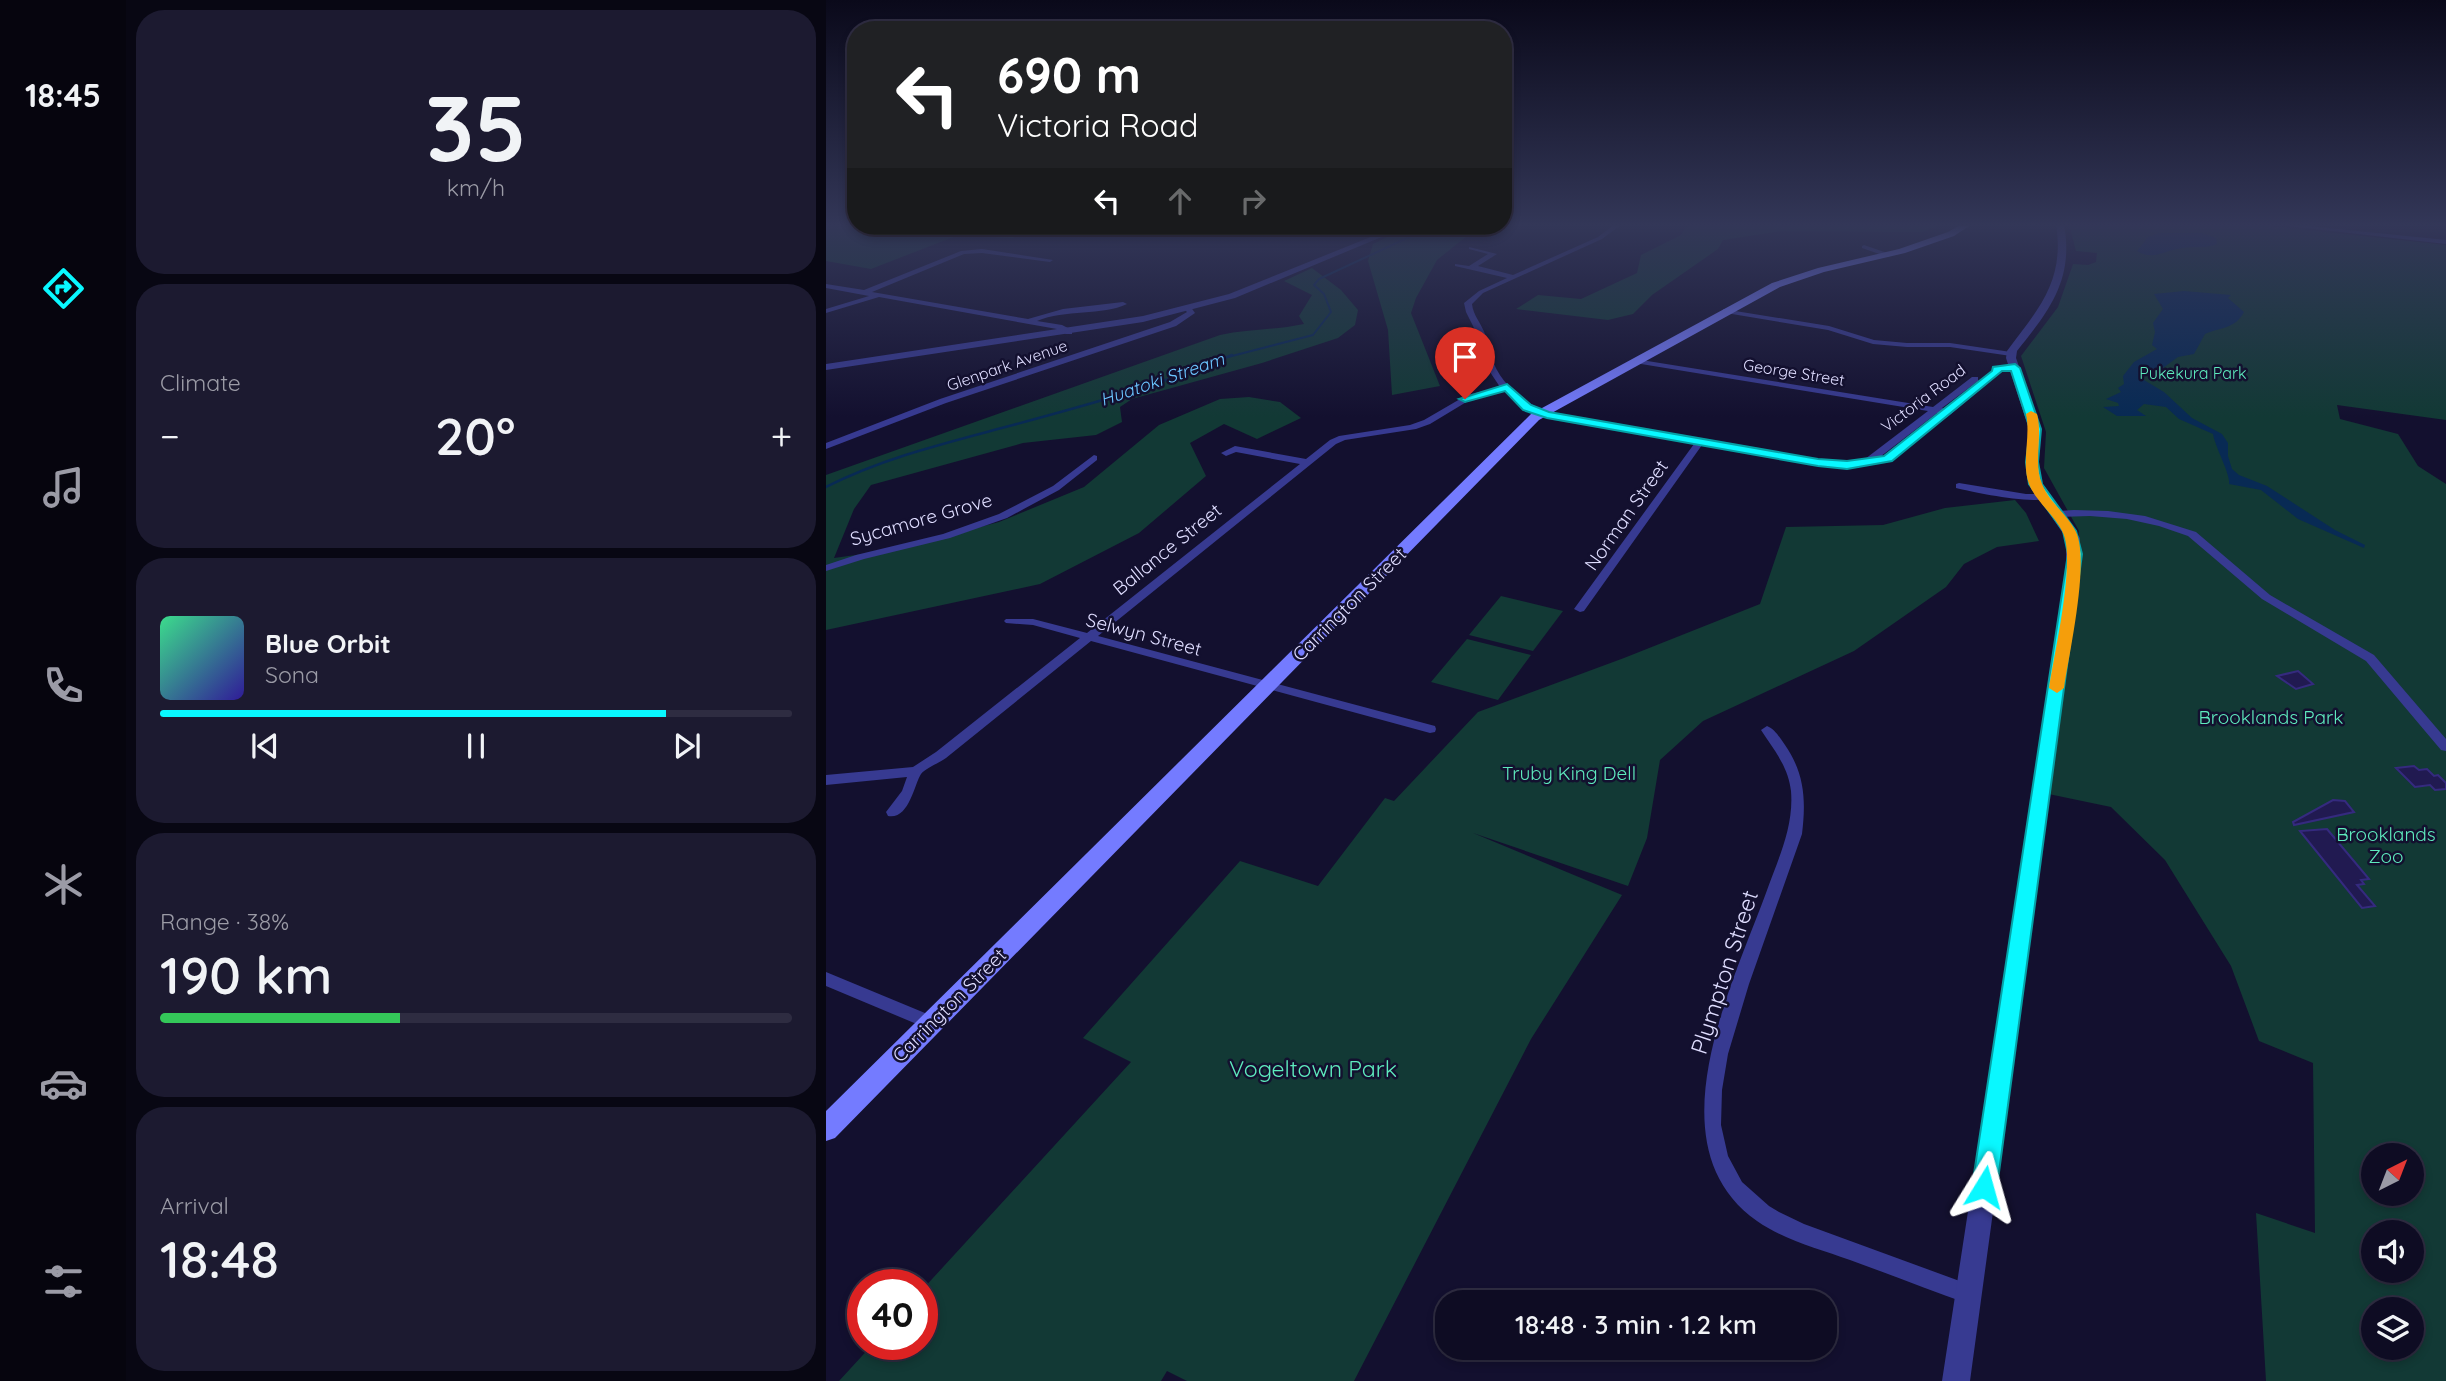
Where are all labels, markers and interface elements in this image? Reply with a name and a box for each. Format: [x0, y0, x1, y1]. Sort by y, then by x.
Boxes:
text: 690 m [997, 44, 1141, 105]
icon: left [882, 49, 973, 140]
text: 35 [425, 70, 527, 184]
text: 18:45 [25, 75, 101, 115]
text: Victoria Road [997, 105, 1198, 145]
text: km/h [447, 173, 505, 202]
icon: left [1088, 182, 1126, 220]
icon: ahead [1161, 182, 1199, 220]
icon: right [1234, 182, 1272, 220]
icon: directions [39, 264, 88, 313]
pin [1435, 327, 1495, 399]
street label: Glenpark Avenue [944, 335, 1070, 395]
icon: arrive [1446, 338, 1484, 376]
water label: Huatoki Stream [1097, 347, 1228, 411]
street label: George Street [1742, 354, 1846, 390]
street label: Victoria Road [1877, 360, 1969, 436]
park label: Pukekura Park [2139, 363, 2247, 383]
text: Climate [160, 368, 241, 397]
text: 20° [435, 403, 515, 468]
text: − [160, 412, 180, 460]
text: + [771, 412, 792, 460]
street label: Norman Street [1579, 455, 1673, 575]
icon: music [39, 463, 88, 512]
street label: Sycamore Grove [847, 487, 995, 551]
street label: Ballance Street [1108, 498, 1226, 600]
street label: Carrington Street [1287, 542, 1411, 666]
street label: Selwyn Street [1084, 607, 1204, 661]
text: Blue Orbit [265, 627, 391, 660]
text: Sona [265, 660, 319, 689]
icon: phone [39, 661, 88, 710]
park label: Brooklands Park [2199, 705, 2344, 729]
icon: previous [246, 727, 284, 765]
icon: pause [457, 727, 495, 765]
icon: next [668, 727, 706, 765]
park label: Truby King Dell [1502, 761, 1636, 785]
park label: Brooklands Zoo [2336, 822, 2436, 868]
icon: climate [39, 860, 88, 909]
street label: Plympton Street [1684, 886, 1764, 1058]
text: Range · 38% [160, 907, 289, 936]
text: 190 km [160, 942, 332, 1007]
street label: Carrington Street [887, 943, 1011, 1067]
park label: Vogeltown Park [1229, 1054, 1397, 1083]
icon: car [39, 1059, 88, 1108]
north arrow [2361, 1143, 2424, 1206]
map controls [2361, 1143, 2424, 1360]
position arrow [1947, 1150, 2021, 1224]
text: Arrival [160, 1191, 229, 1220]
button: sound [2361, 1220, 2424, 1283]
text: 18:48 [160, 1226, 279, 1291]
icon: filters [39, 1257, 88, 1306]
speed limit sign: 40 [847, 1269, 938, 1360]
button: layers [2361, 1297, 2424, 1360]
text: 18:48 · 3 min · 1.2 km [1515, 1308, 1757, 1341]

